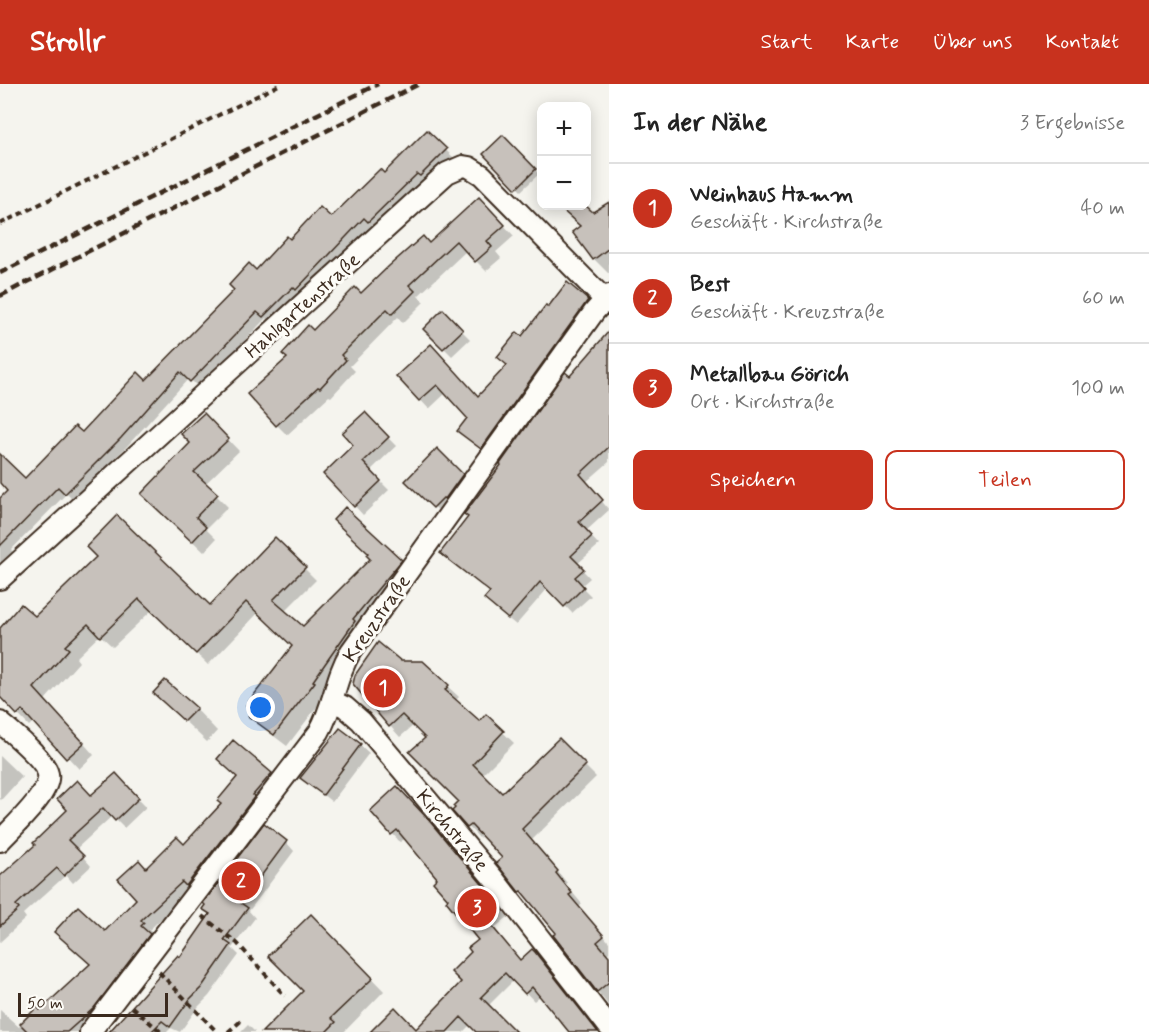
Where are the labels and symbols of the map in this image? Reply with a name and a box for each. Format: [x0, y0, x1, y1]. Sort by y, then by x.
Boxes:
street label: Hahlgartenstraße [240, 247, 367, 365]
street label: Kreuzstraße [337, 569, 417, 668]
pin: 1 [364, 666, 403, 710]
your location [246, 693, 275, 722]
street label: Kirchstraße [409, 784, 494, 878]
pin: 2 [222, 858, 260, 904]
pin: 3 [458, 886, 496, 930]
scale bar [18, 990, 168, 1018]

